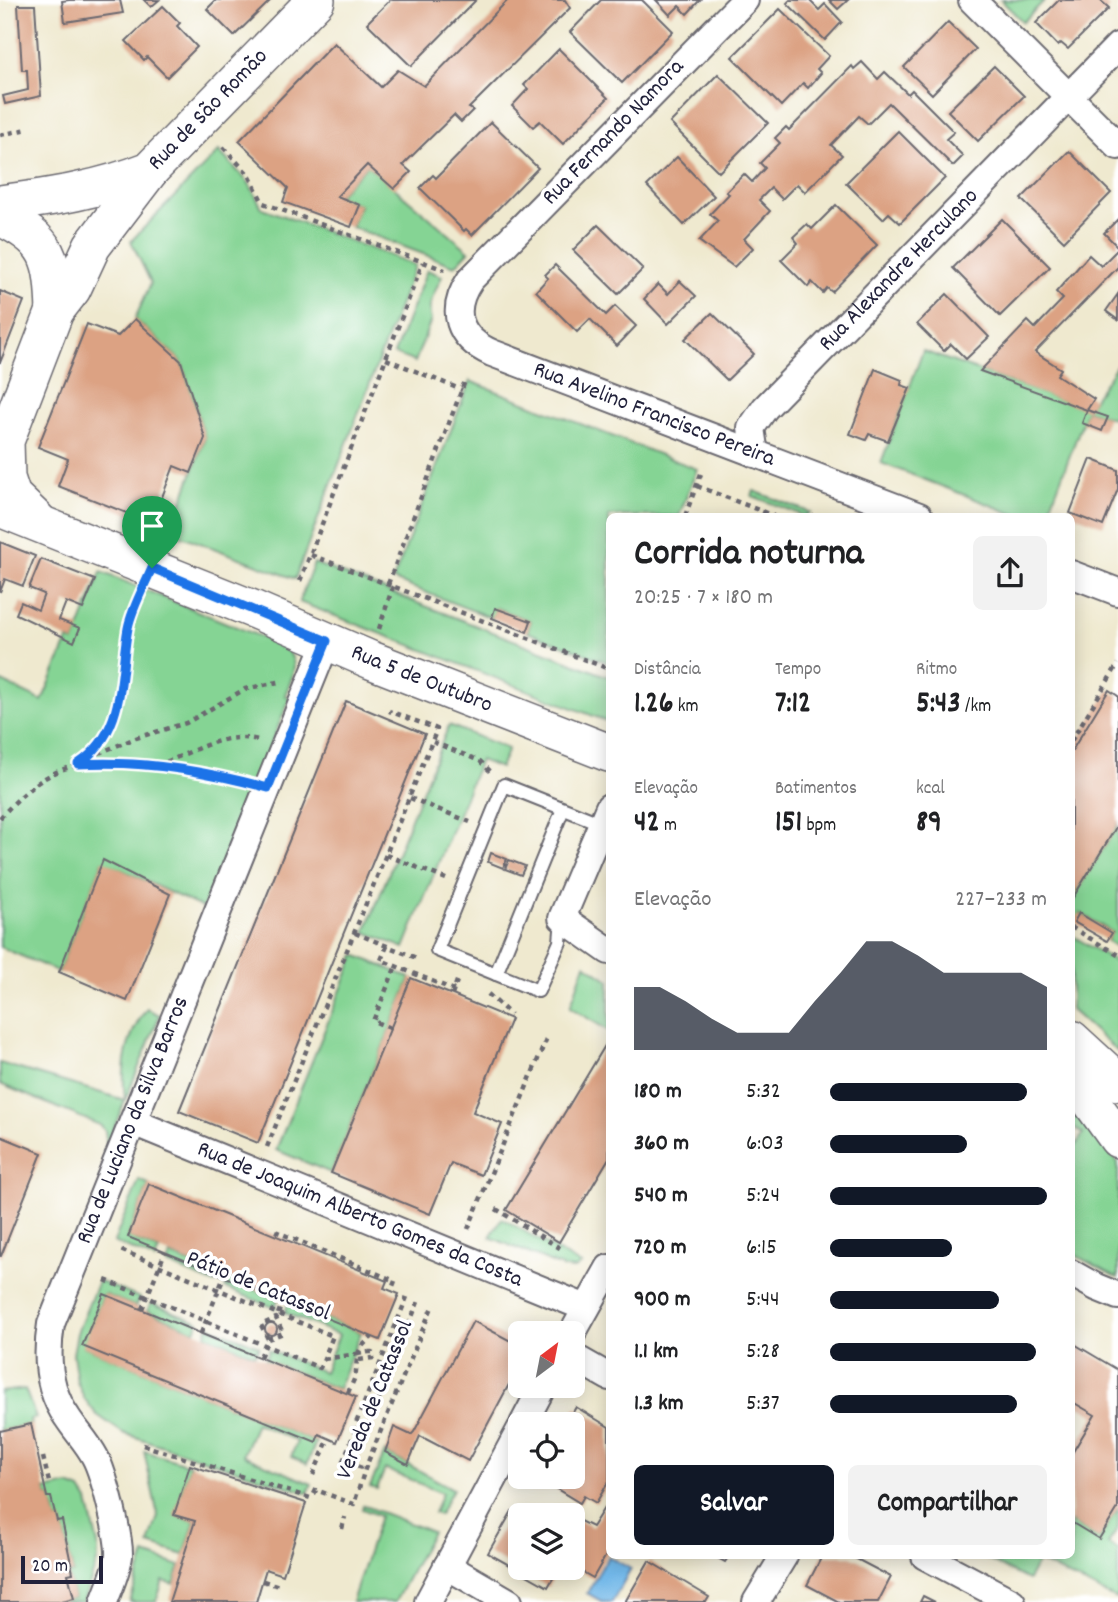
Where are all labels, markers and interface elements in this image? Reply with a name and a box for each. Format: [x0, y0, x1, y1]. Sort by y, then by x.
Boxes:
street label: Rua de São Romão [141, 41, 276, 179]
street label: Rua Fernando Namora [535, 52, 693, 213]
street label: Rua Alexandre Herculano [812, 181, 987, 360]
street label: Rua Avelino Francisco Pereira [528, 354, 781, 476]
pin [122, 496, 182, 568]
icon: arrive [133, 507, 171, 545]
text: Corrida noturna [634, 528, 864, 583]
button: share [973, 536, 1047, 610]
text: 20:25 · 7 × 180 m [634, 582, 773, 615]
street label: Rua 5 de Outubro [345, 637, 497, 722]
text: Distância [634, 657, 701, 684]
text: Tempo [775, 657, 821, 684]
text: Ritmo [916, 657, 957, 684]
text: 1.26 [634, 684, 673, 727]
text: 7:12 [775, 684, 811, 727]
text: 5:43 [916, 684, 961, 727]
text: km [673, 694, 699, 721]
text: /km [961, 694, 991, 721]
text: Elevação [634, 776, 698, 803]
text: Batimentos [775, 776, 857, 803]
text: kcal [916, 776, 945, 803]
text: 42 [634, 803, 660, 846]
text: 151 [775, 803, 802, 846]
text: 89 [916, 803, 942, 846]
text: m [660, 813, 677, 840]
text: bpm [802, 813, 836, 840]
text: Elevação [634, 884, 711, 917]
text: 227–233 m [955, 884, 1047, 917]
street label: Rua de Luciano da Silva Barros [68, 992, 198, 1249]
text: 180 m [634, 1076, 682, 1109]
text: 5:32 [746, 1076, 781, 1109]
text: 360 m [634, 1128, 689, 1161]
text: 6:03 [746, 1128, 784, 1161]
street label: Rua de Joaquim Alberto Gomes da Costa [192, 1133, 529, 1297]
text: 540 m [634, 1180, 688, 1213]
text: 5:24 [746, 1180, 780, 1213]
text: 720 m [634, 1232, 686, 1265]
text: 6:15 [746, 1232, 777, 1265]
street label: Pátio de Catassol [181, 1243, 335, 1331]
text: 900 m [634, 1284, 691, 1317]
text: 5:44 [746, 1284, 780, 1317]
street label: Vereda de Catassol [329, 1315, 423, 1485]
north arrow [508, 1321, 584, 1398]
map controls [508, 1321, 585, 1580]
text: 1.1 km [634, 1336, 678, 1369]
text: 5:28 [746, 1336, 780, 1369]
text: 1.3 km [634, 1388, 684, 1421]
text: 5:37 [746, 1388, 780, 1421]
button: locate [508, 1412, 585, 1489]
button: Salvar [634, 1465, 834, 1545]
button: Compartilhar [848, 1465, 1047, 1545]
button: layers [508, 1503, 585, 1580]
scale bar [21, 1553, 103, 1585]
text: 20 m [32, 1554, 68, 1581]

